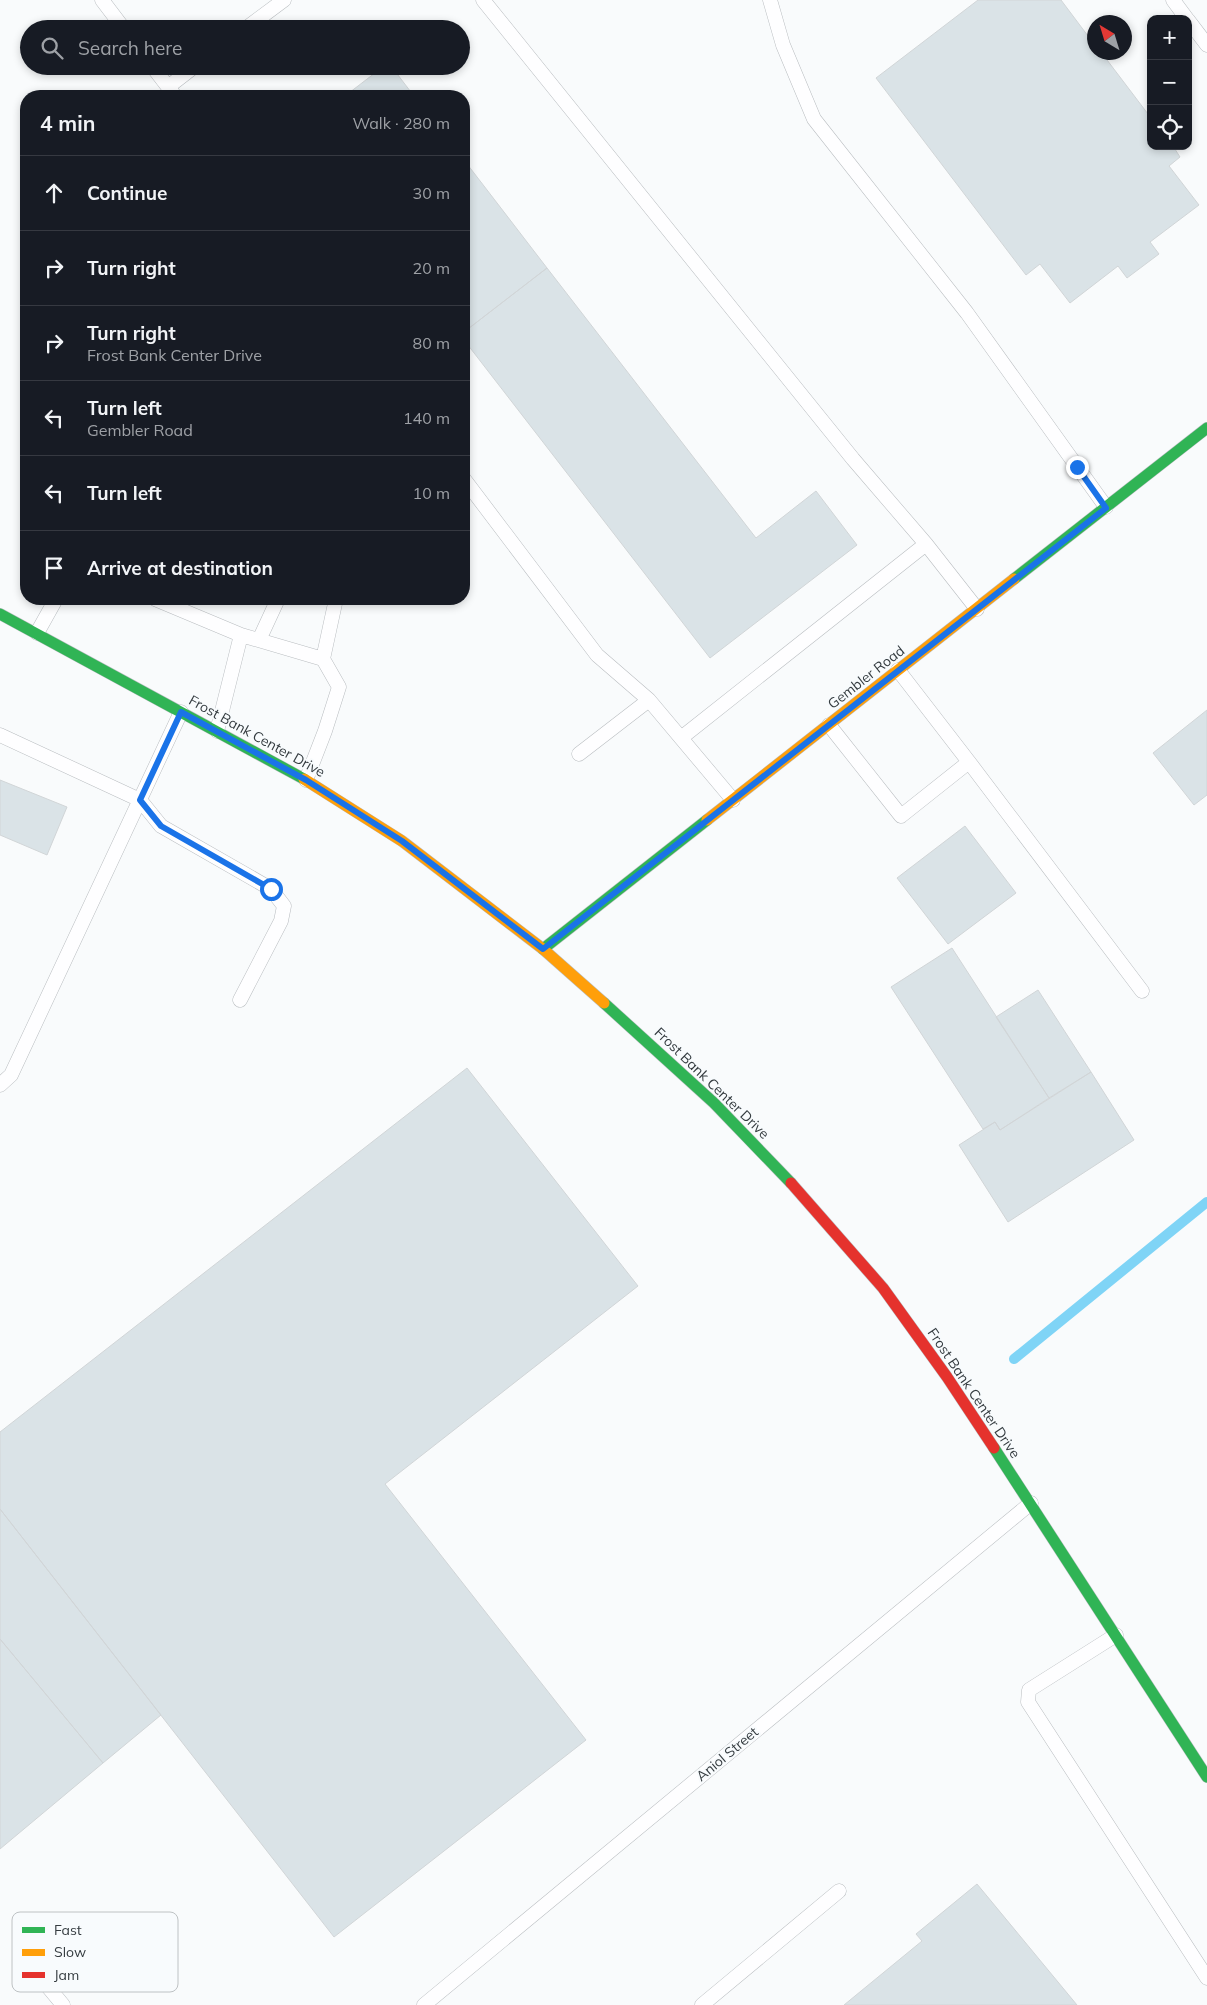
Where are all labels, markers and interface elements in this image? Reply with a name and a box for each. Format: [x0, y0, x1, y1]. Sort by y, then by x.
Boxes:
north arrow [1087, 15, 1132, 60]
map controls [1147, 15, 1192, 150]
button: + [1147, 15, 1192, 60]
search box [20, 20, 470, 75]
icon: search [38, 34, 66, 62]
text: Search here [78, 36, 182, 60]
button: − [1147, 60, 1192, 105]
button: locate [1147, 105, 1192, 150]
text: 4 min [40, 110, 95, 136]
text: Walk · 280 m [352, 113, 450, 133]
icon: ahead [40, 179, 68, 207]
text: Continue [87, 181, 167, 205]
text: 30 m [413, 183, 450, 203]
icon: right [40, 254, 68, 282]
text: Turn right [87, 256, 176, 280]
text: 20 m [413, 258, 450, 278]
text: Turn right [87, 321, 176, 345]
icon: right [40, 329, 68, 357]
text: 80 m [413, 333, 450, 353]
text: Frost Bank Center Drive [87, 345, 262, 365]
text: Turn left [87, 396, 162, 420]
icon: left [40, 404, 68, 432]
text: 140 m [403, 408, 450, 428]
text: Gembler Road [87, 420, 193, 440]
route end [1066, 456, 1089, 479]
icon: left [40, 479, 68, 507]
text: Turn left [87, 481, 162, 505]
text: 10 m [413, 483, 450, 503]
icon: arrive [40, 554, 68, 582]
text: Arrive at destination [87, 556, 273, 580]
street label: Gembler Road [824, 641, 908, 713]
street label: Frost Bank Center Drive [186, 691, 328, 781]
route start [260, 878, 283, 901]
street label: Frost Bank Center Drive [651, 1023, 773, 1143]
street label: Frost Bank Center Drive [924, 1325, 1024, 1461]
street label: Aniol Street [692, 1723, 762, 1785]
legend [12, 1912, 178, 1992]
text: Fast [54, 1921, 82, 1939]
text: Slow [54, 1943, 86, 1961]
text: Jam [54, 1966, 79, 1984]

